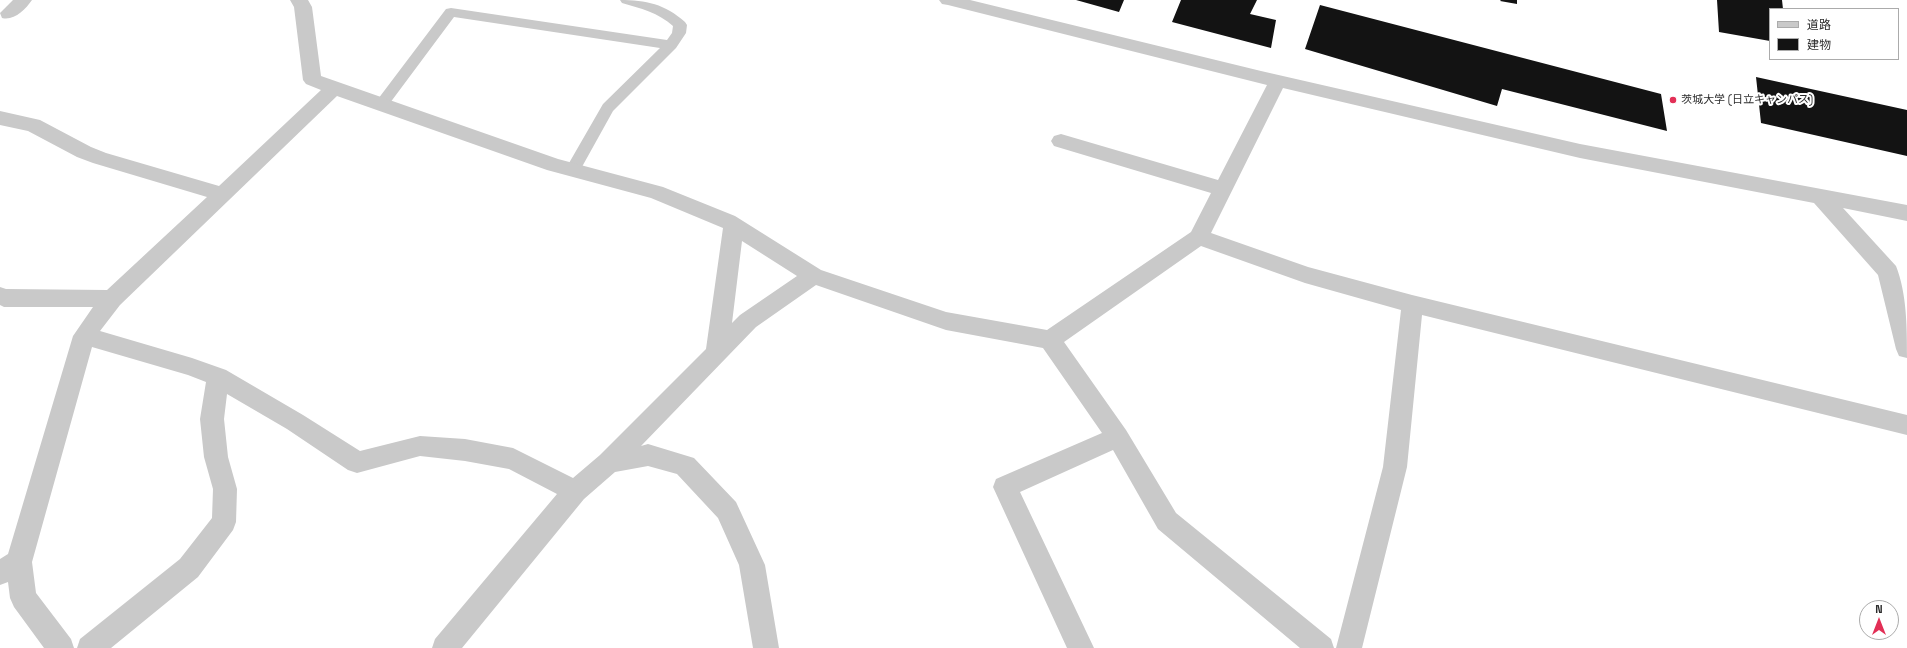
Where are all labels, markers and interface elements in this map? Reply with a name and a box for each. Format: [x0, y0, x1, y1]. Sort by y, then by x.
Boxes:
legend [1769, 8, 1899, 60]
text: 道路 [1807, 17, 1831, 33]
text: 建物 [1807, 37, 1831, 53]
place label: 茨城大学 (日立キャンパス) [1681, 93, 1813, 107]
marker: 茨城大学 (日立キャンパス) [1668, 95, 1678, 105]
north arrow [1859, 600, 1899, 640]
text: N [1875, 602, 1883, 616]

